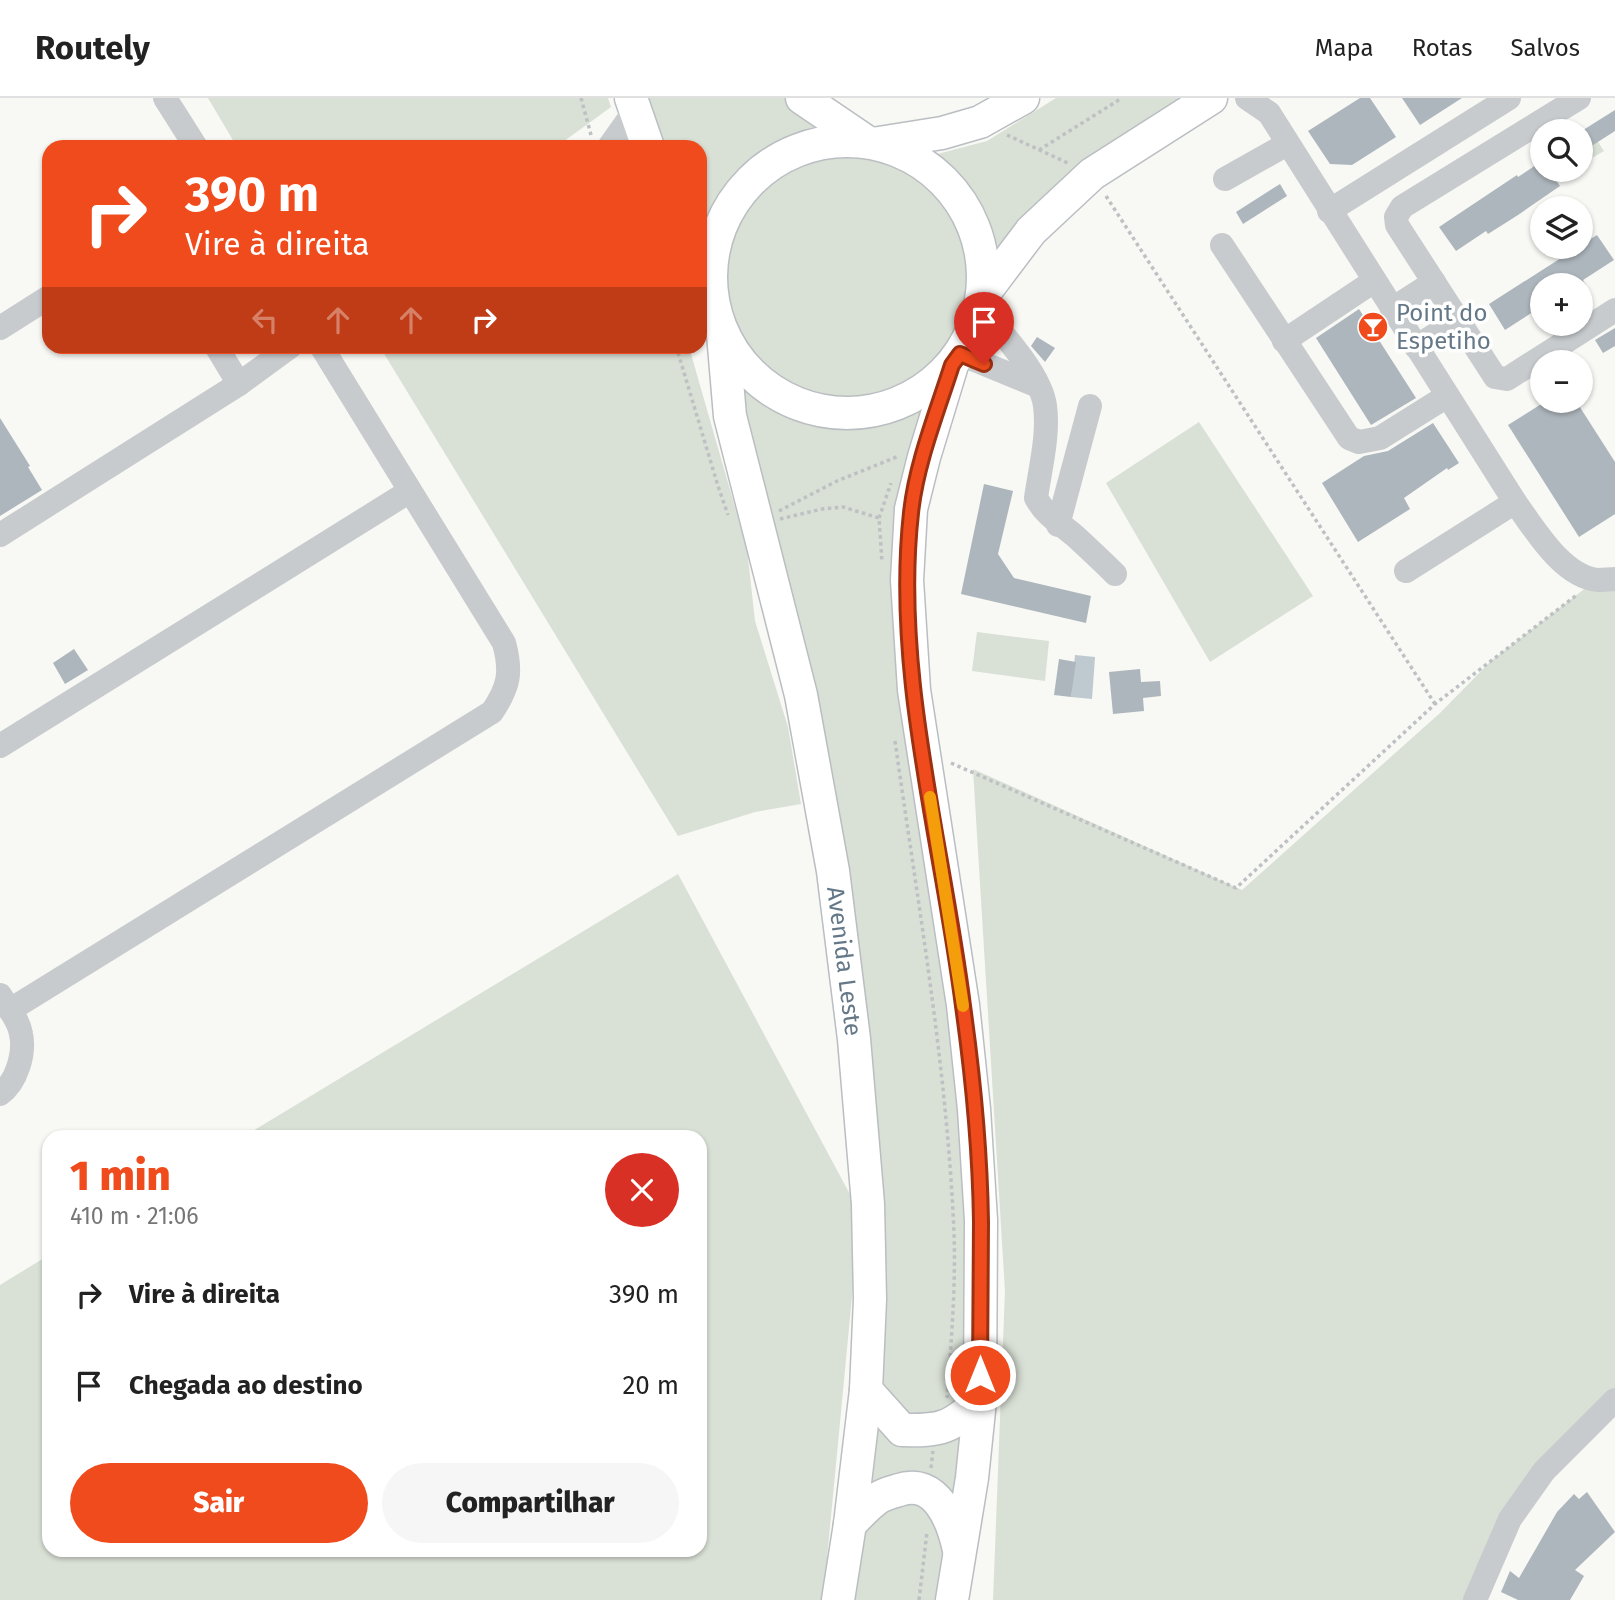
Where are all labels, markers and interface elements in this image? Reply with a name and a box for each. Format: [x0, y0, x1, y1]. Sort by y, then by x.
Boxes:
text: Routely [35, 28, 150, 68]
text: Mapa [1315, 34, 1374, 62]
text: Rotas [1412, 34, 1472, 62]
text: Salvos [1510, 34, 1580, 62]
map controls [1530, 119, 1593, 413]
button: search [1530, 119, 1593, 182]
text: 390 m [185, 165, 319, 224]
icon: right [70, 168, 161, 259]
button: layers [1530, 196, 1593, 259]
text: Vire à direita [185, 225, 370, 263]
button: + [1530, 273, 1593, 336]
pin [954, 292, 1014, 364]
place label: Point do Espetiho [1396, 299, 1491, 355]
icon: left [246, 301, 284, 339]
icon: ahead [319, 301, 357, 339]
icon: ahead [392, 301, 430, 339]
icon: right [465, 301, 503, 339]
icon: arrive [965, 303, 1003, 341]
bar icon: Point do Espetiho [1356, 310, 1390, 344]
button: − [1530, 350, 1593, 413]
street label: Avenida Leste [821, 885, 867, 1038]
text: 1 min [70, 1151, 171, 1201]
button: close [605, 1153, 679, 1227]
text: 410 m · 21:06 [70, 1202, 199, 1230]
icon: right [70, 1276, 108, 1314]
text: Vire à direita [129, 1279, 280, 1310]
text: 390 m [609, 1279, 679, 1310]
position arrow [943, 1338, 1017, 1412]
icon: arrive [70, 1367, 108, 1405]
text: Chegada ao destino [129, 1370, 363, 1401]
text: 20 m [622, 1370, 679, 1401]
button: Sair [70, 1463, 368, 1543]
button: Compartilhar [382, 1463, 679, 1543]

